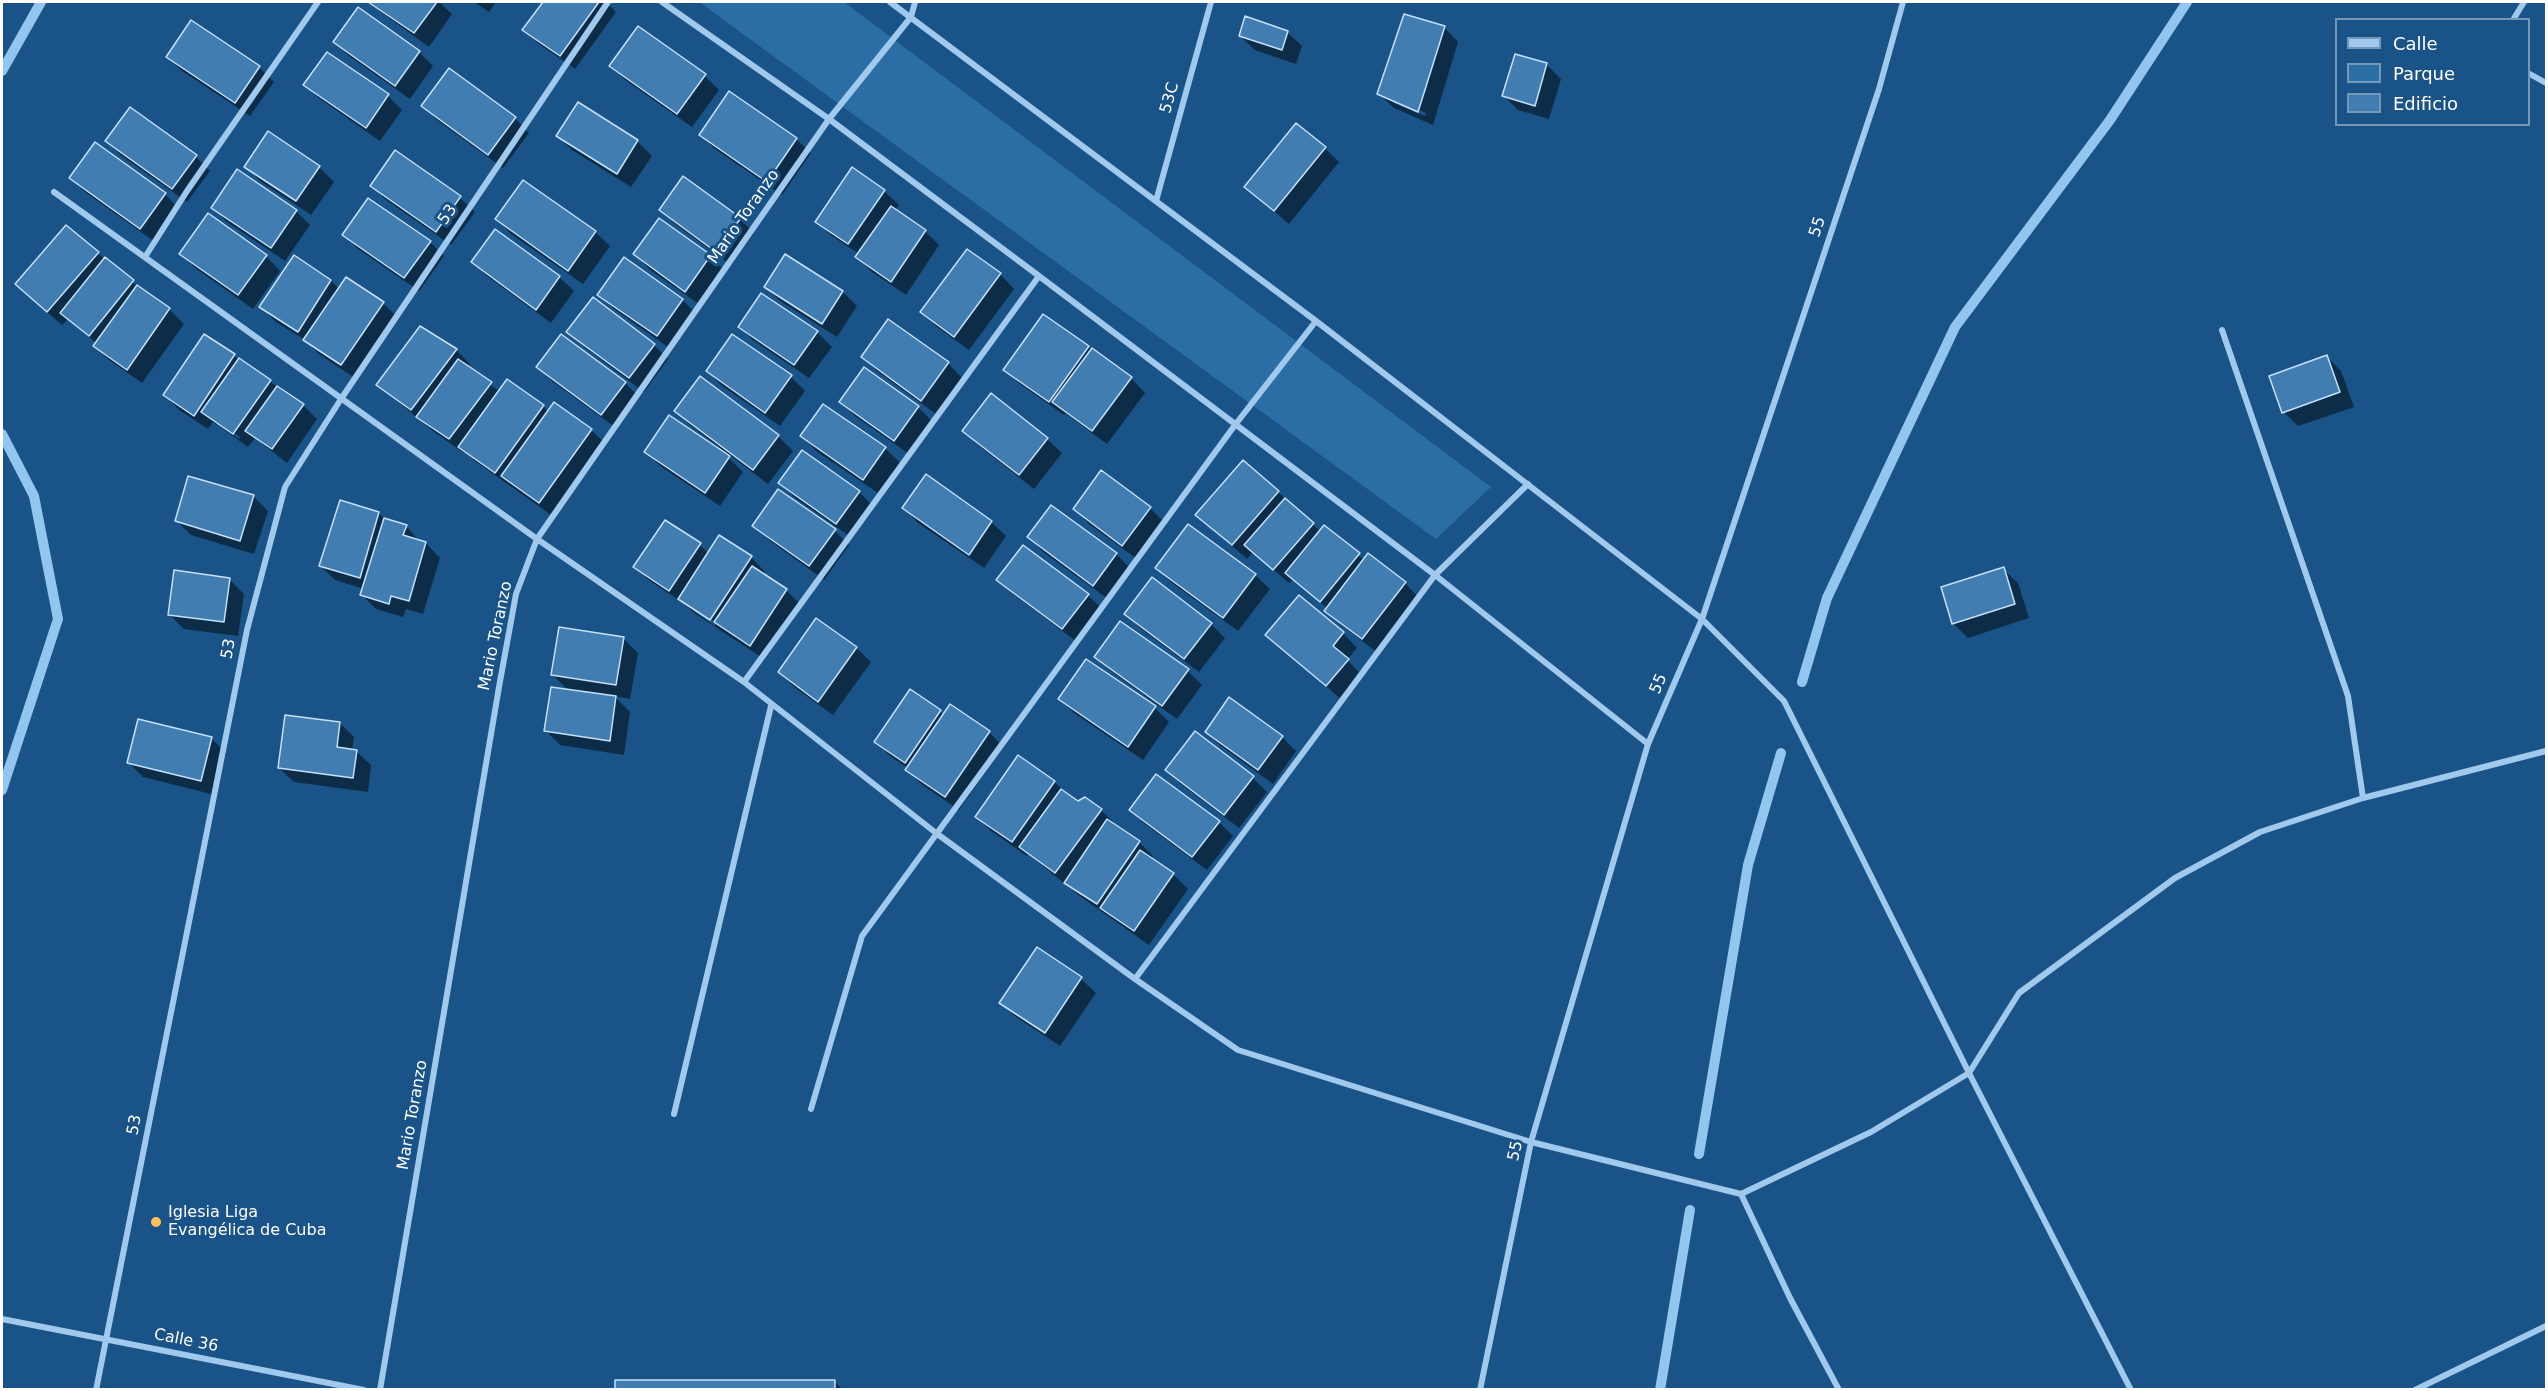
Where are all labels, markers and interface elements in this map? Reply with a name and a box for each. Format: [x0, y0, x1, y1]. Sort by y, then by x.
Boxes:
legend [2335, 18, 2530, 126]
text: Calle [2393, 33, 2438, 54]
text: Parque [2393, 63, 2455, 84]
street label: 53C [1156, 80, 1184, 116]
text: Edificio [2393, 93, 2458, 114]
street label: Mario Toranzo [704, 166, 784, 268]
street label: 53 [434, 201, 462, 229]
street label: 55 [1806, 214, 1830, 240]
street label: Mario Toranzo [475, 580, 517, 692]
street label: 53 [218, 637, 240, 661]
street label: 55 [1646, 671, 1672, 697]
street label: Mario Toranzo [394, 1059, 432, 1171]
street label: 53 [124, 1113, 146, 1137]
street label: 55 [1504, 1139, 1528, 1163]
place label: Iglesia Liga Evangélica de Cuba [168, 1203, 326, 1241]
marker: Iglesia Liga Evangélica de Cuba [149, 1215, 163, 1229]
street label: Calle 36 [152, 1325, 220, 1357]

